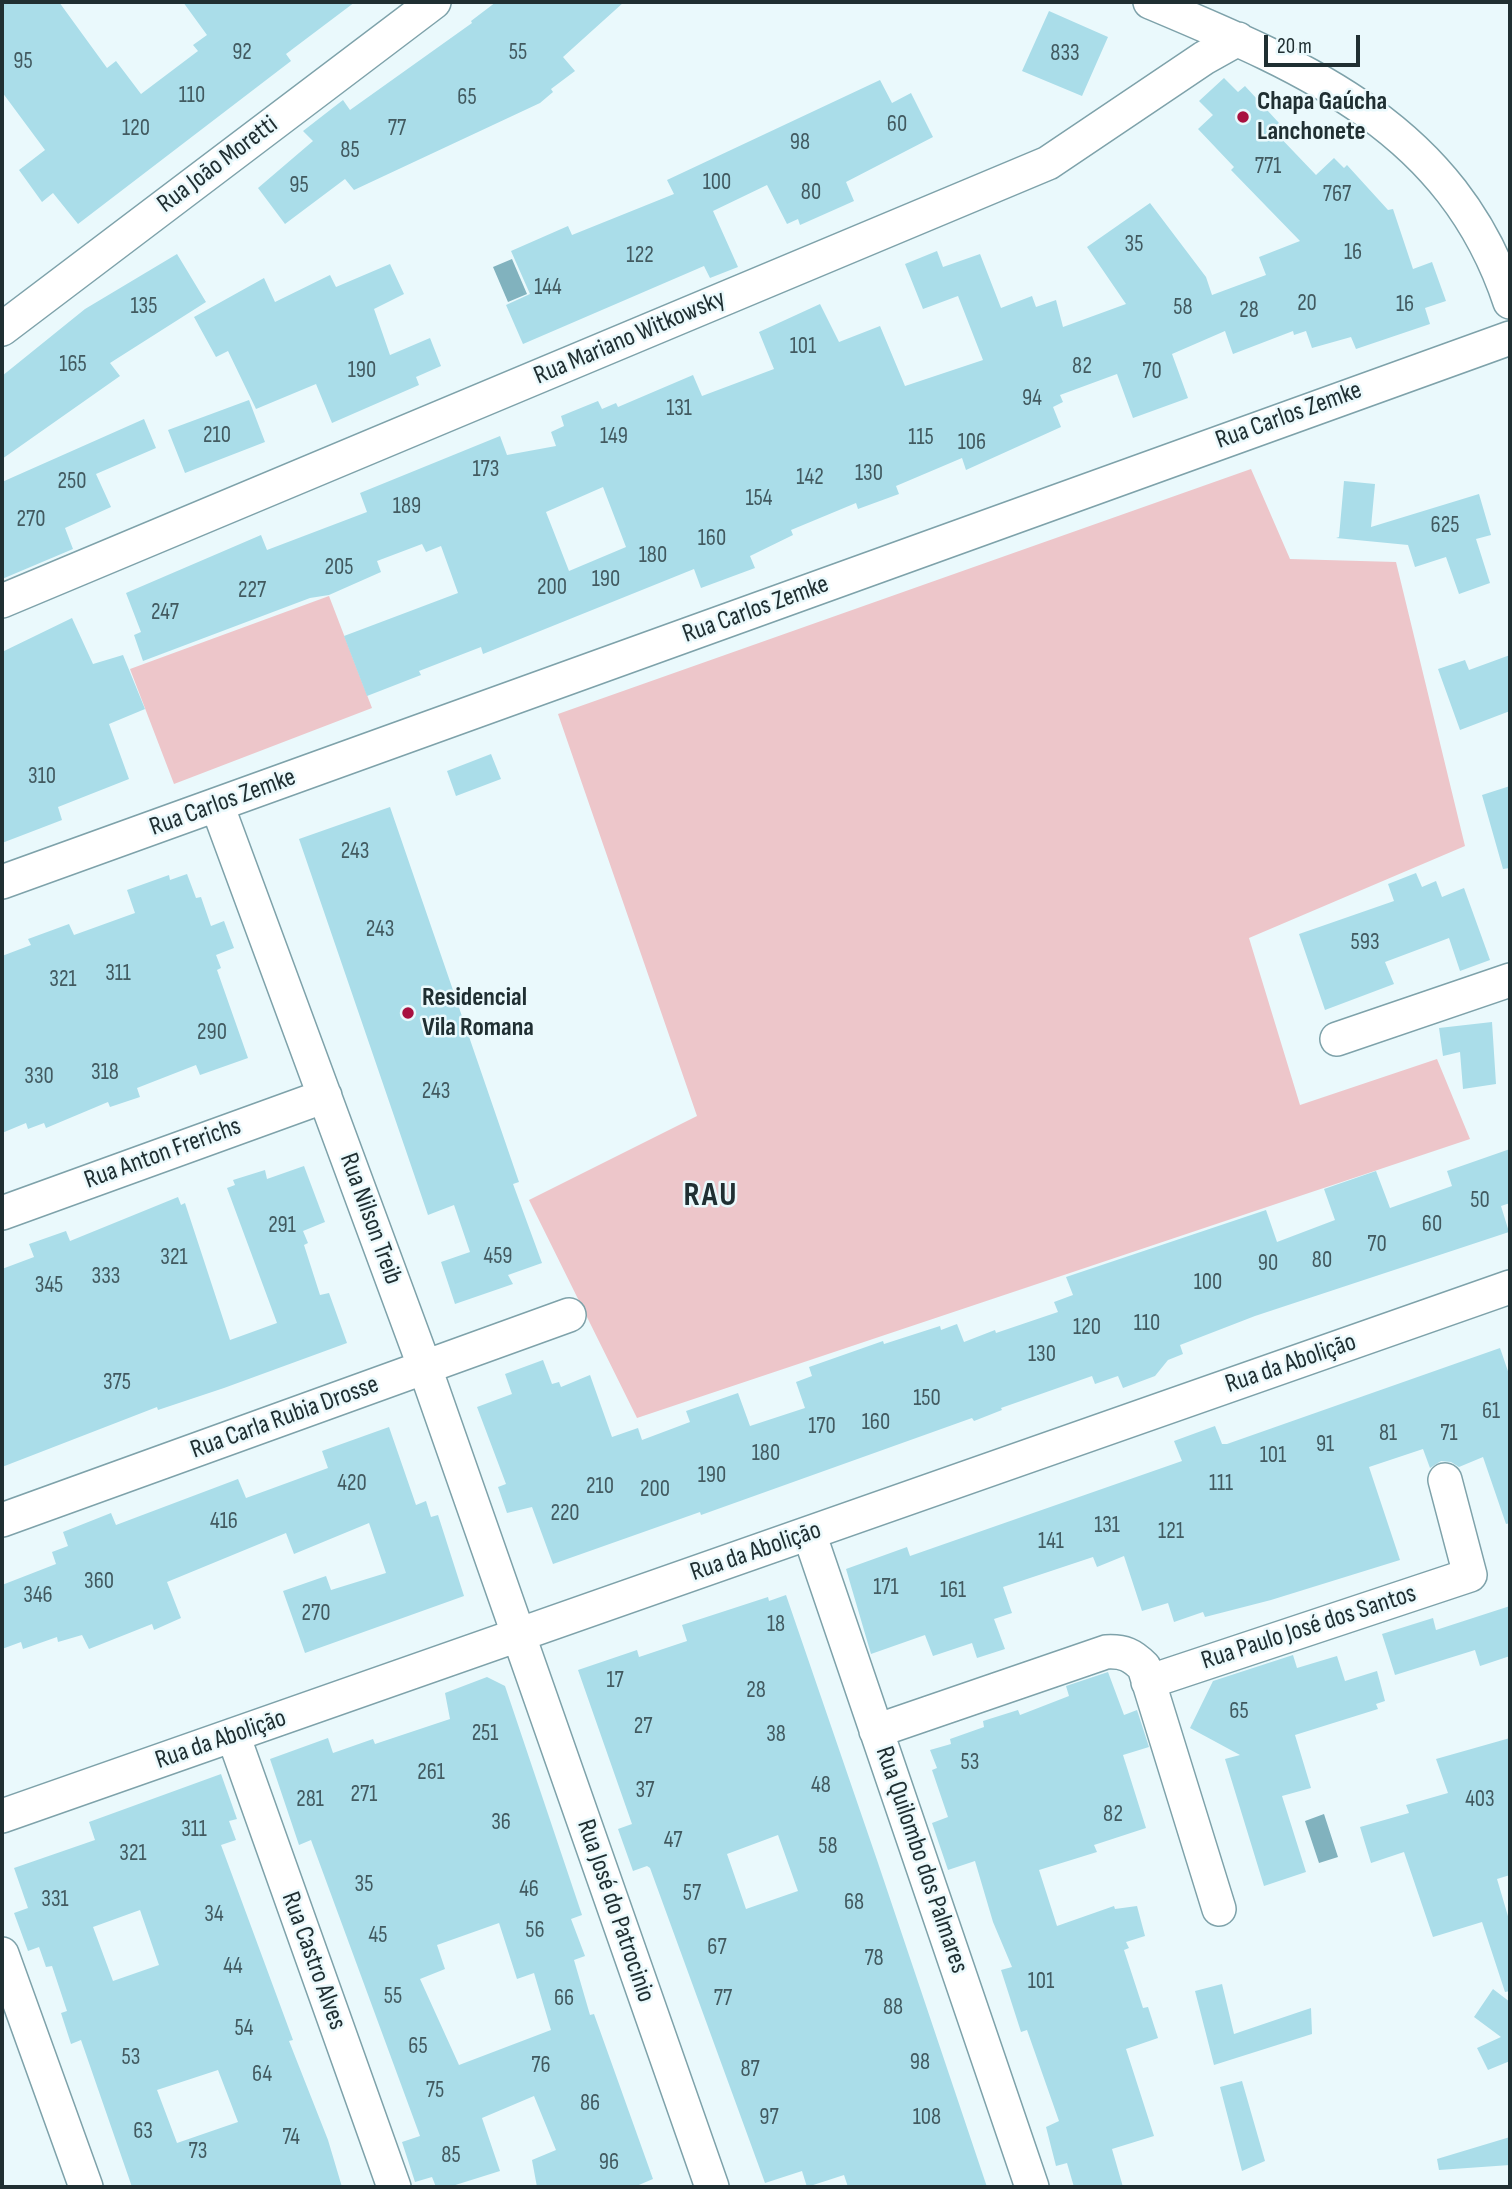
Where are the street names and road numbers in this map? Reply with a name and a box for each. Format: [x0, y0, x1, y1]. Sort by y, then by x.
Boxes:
street label: Rua João Moretti [152, 110, 284, 220]
street label: Rua Mariano Witkowsky [530, 284, 730, 392]
street label: Rua Carlos Zemke [1212, 375, 1366, 457]
street label: Rua Carlos Zemke [679, 569, 833, 651]
street label: Rua Carlos Zemke [146, 762, 300, 844]
street label: Rua Anton Frerichs [81, 1111, 245, 1197]
street label: Rua Nilson Treib [332, 1149, 408, 1289]
street label: Rua da Abolição [1222, 1327, 1360, 1401]
street label: Rua Carla Rubia Drosse [187, 1370, 383, 1466]
street label: Rua da Abolição [687, 1515, 825, 1589]
street label: Rua Paulo José dos Santos [1198, 1579, 1420, 1677]
street label: Rua da Abolição [152, 1703, 290, 1777]
street label: Rua Quilombo dos Palmares [868, 1743, 974, 1977]
street label: Rua José do Patrocinio [569, 1816, 661, 2006]
street label: Rua Castro Alves [274, 1888, 352, 2034]

